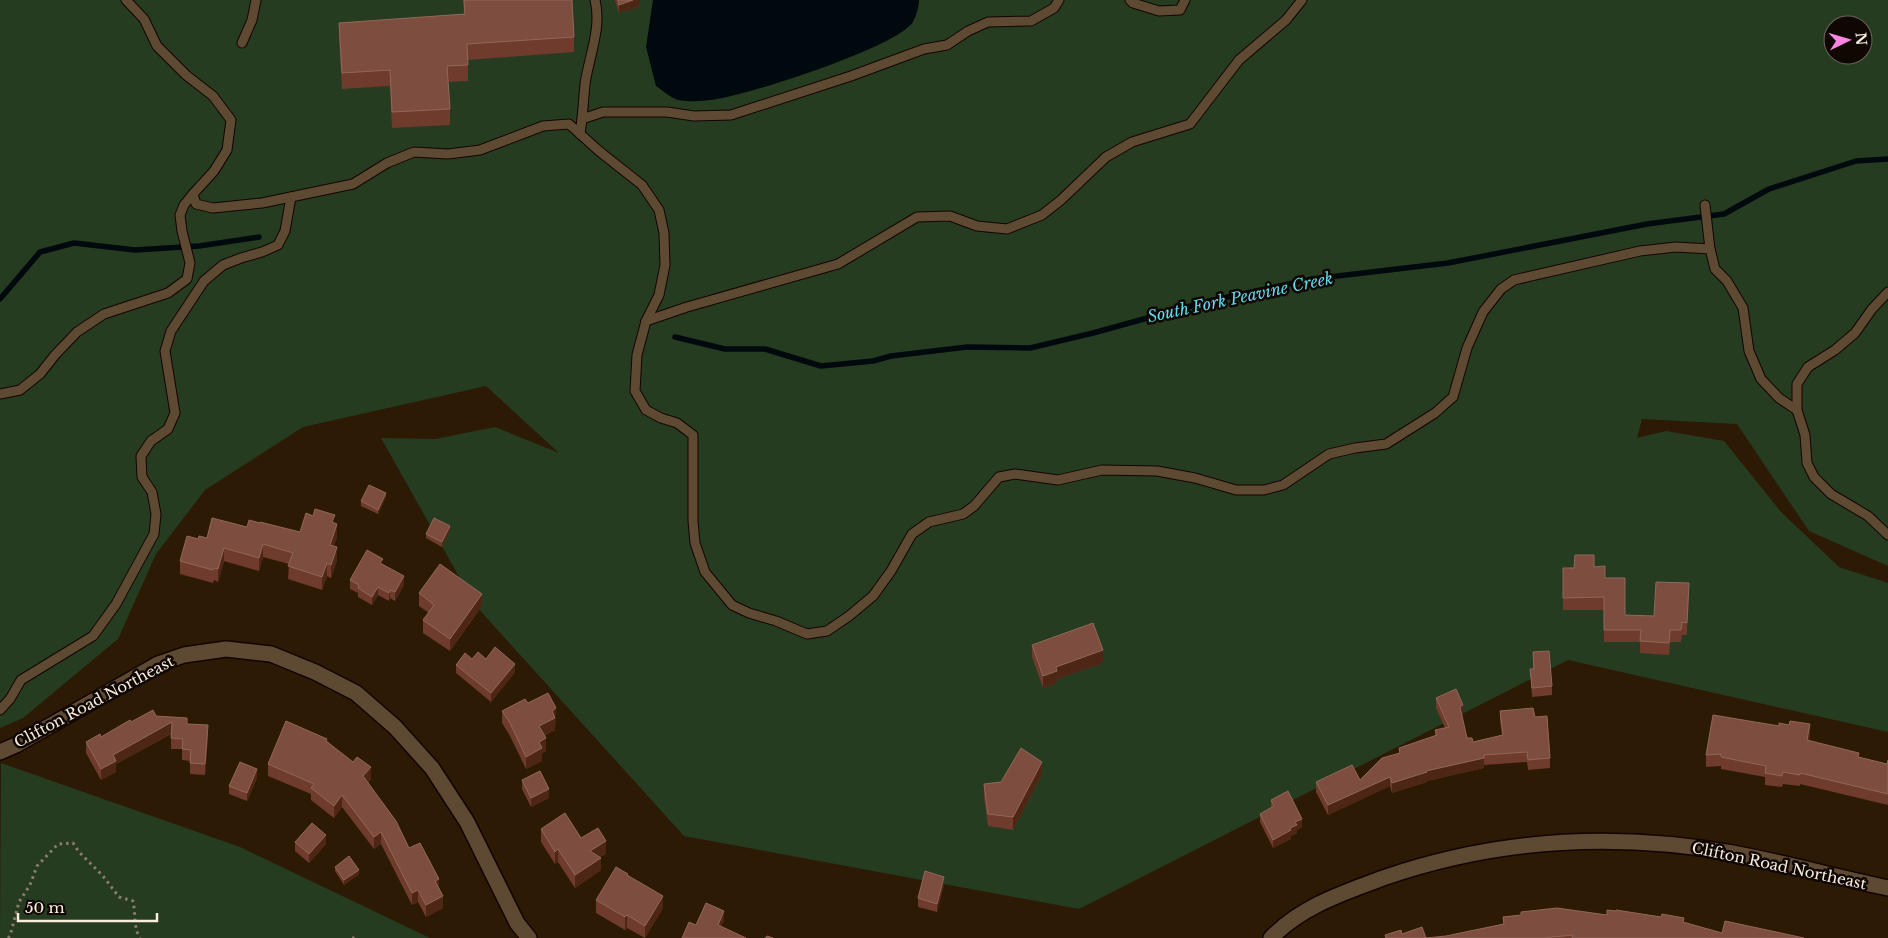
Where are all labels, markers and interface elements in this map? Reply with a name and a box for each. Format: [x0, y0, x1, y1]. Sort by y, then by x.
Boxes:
north arrow [1823, 15, 1873, 65]
text: N [1851, 32, 1870, 46]
water label: South Fork Peavine Creek [1145, 268, 1335, 326]
street label: Clifton Road Northeast [11, 651, 177, 752]
street label: Clifton Road Northeast [1690, 838, 1868, 893]
scale bar [18, 890, 156, 922]
text: 50 m [25, 898, 65, 917]

